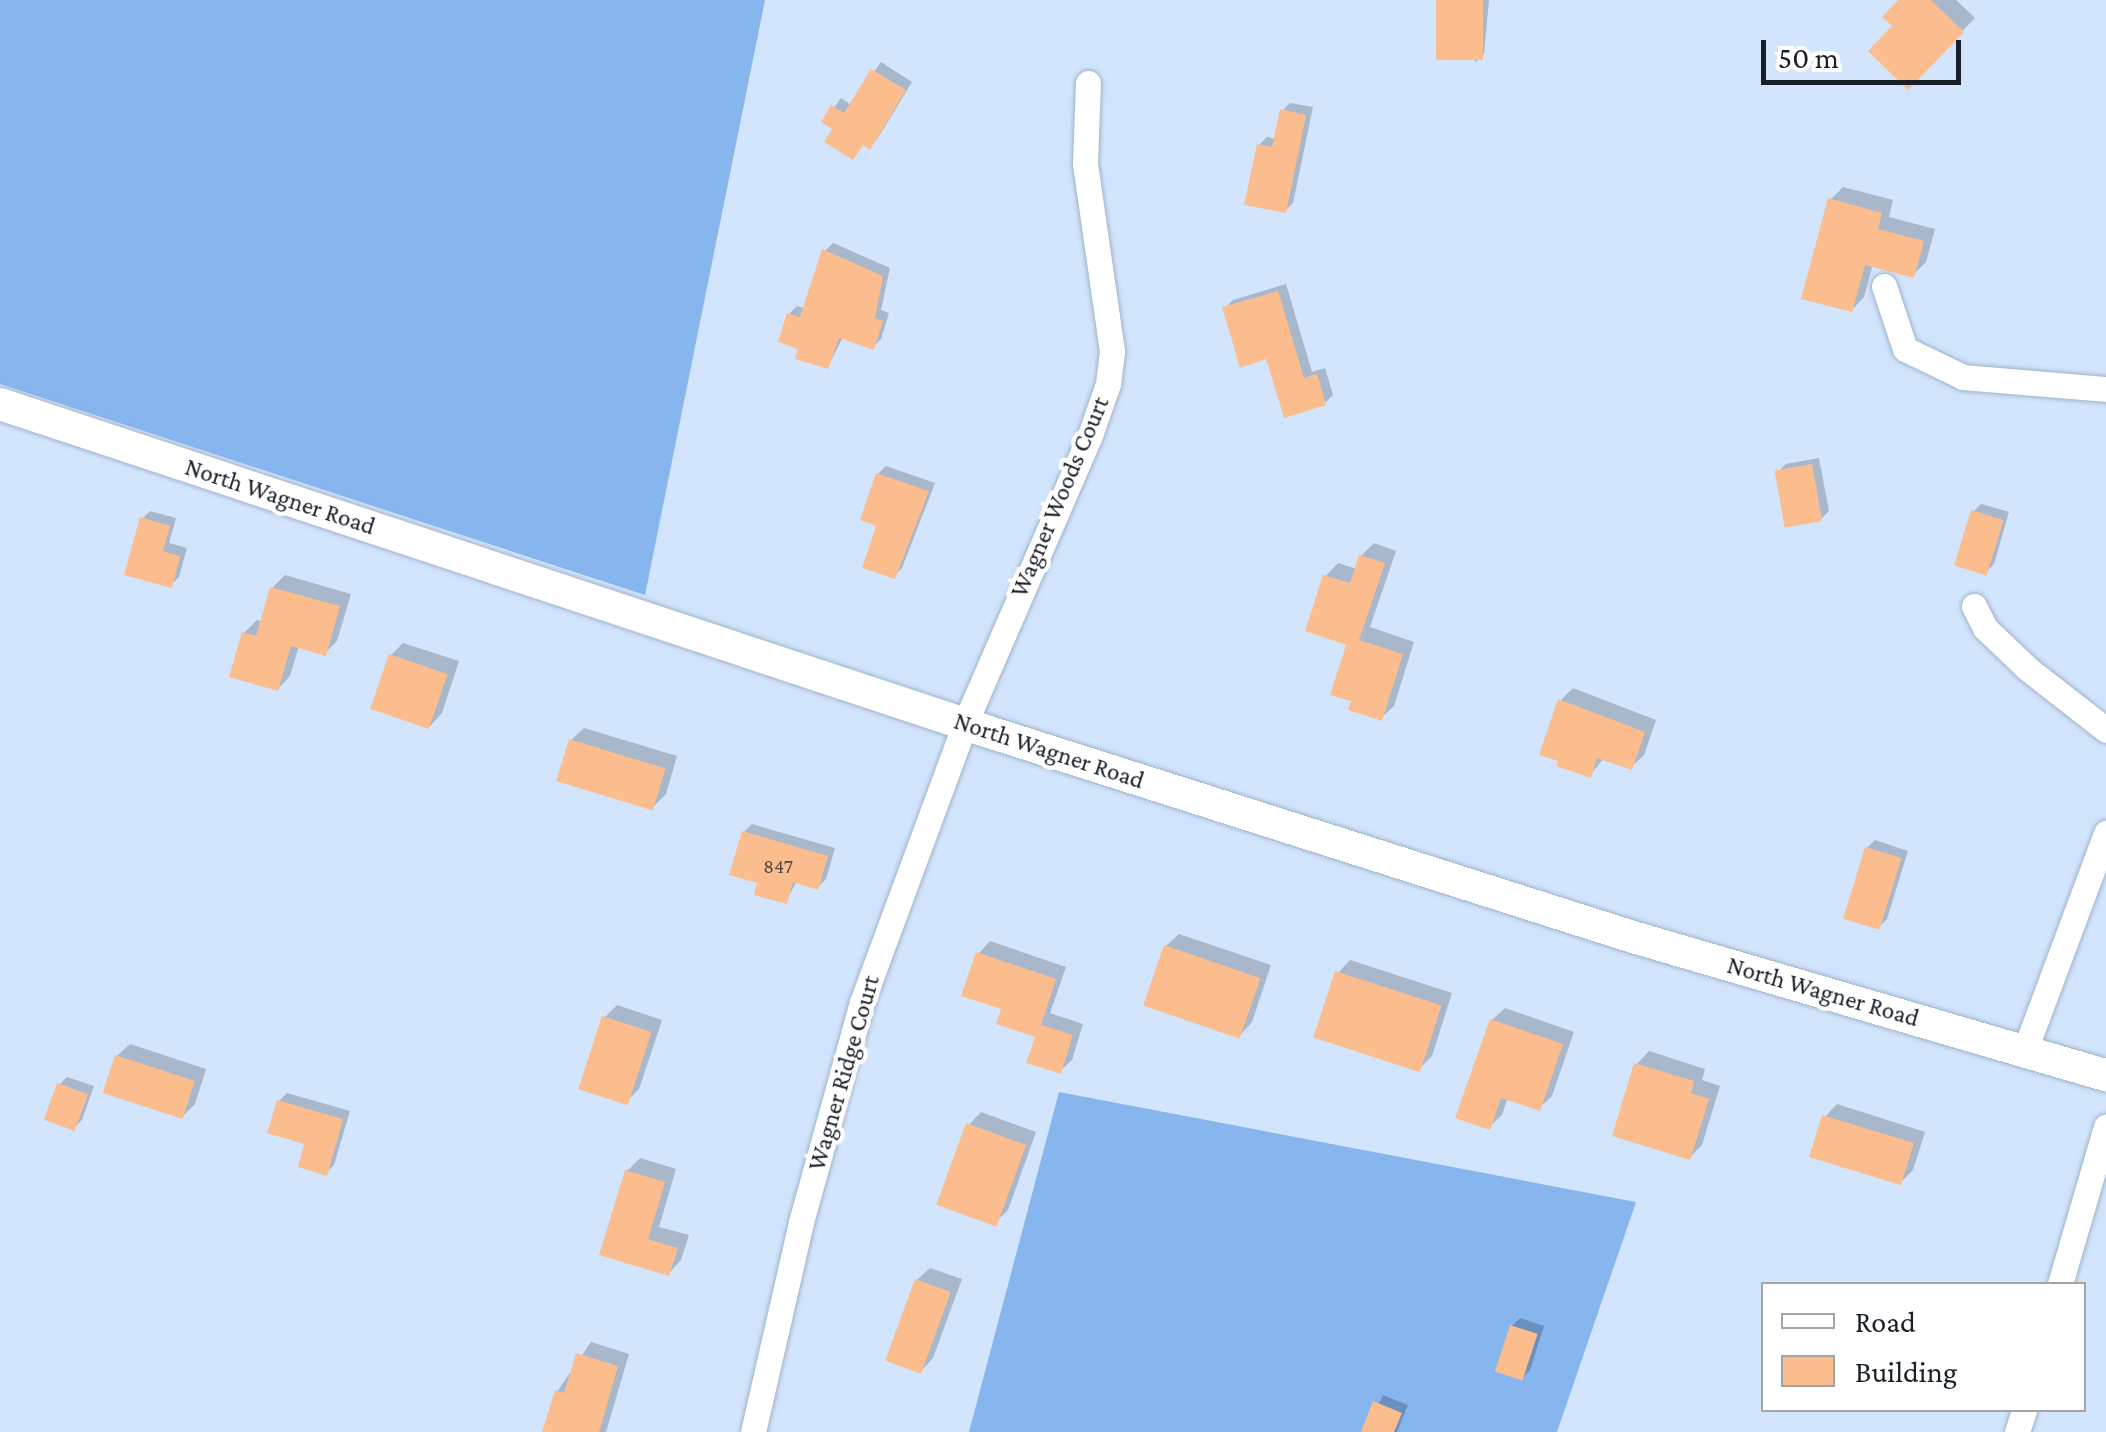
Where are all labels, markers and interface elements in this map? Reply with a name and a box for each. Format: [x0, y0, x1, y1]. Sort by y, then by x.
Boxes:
scale bar [1766, 20, 1966, 82]
text: 50 m [1778, 41, 1839, 74]
street label: Wagner Woods Court [1004, 392, 1116, 602]
street label: North Wagner Road [181, 452, 379, 542]
street label: North Wagner Road [950, 706, 1148, 796]
house number: 847 [763, 854, 793, 878]
street label: North Wagner Road [1724, 950, 1922, 1034]
street label: Wagner Ridge Court [802, 972, 886, 1174]
legend [1761, 1282, 2086, 1412]
text: Road [1855, 1305, 1916, 1338]
text: Building [1855, 1355, 1957, 1388]

